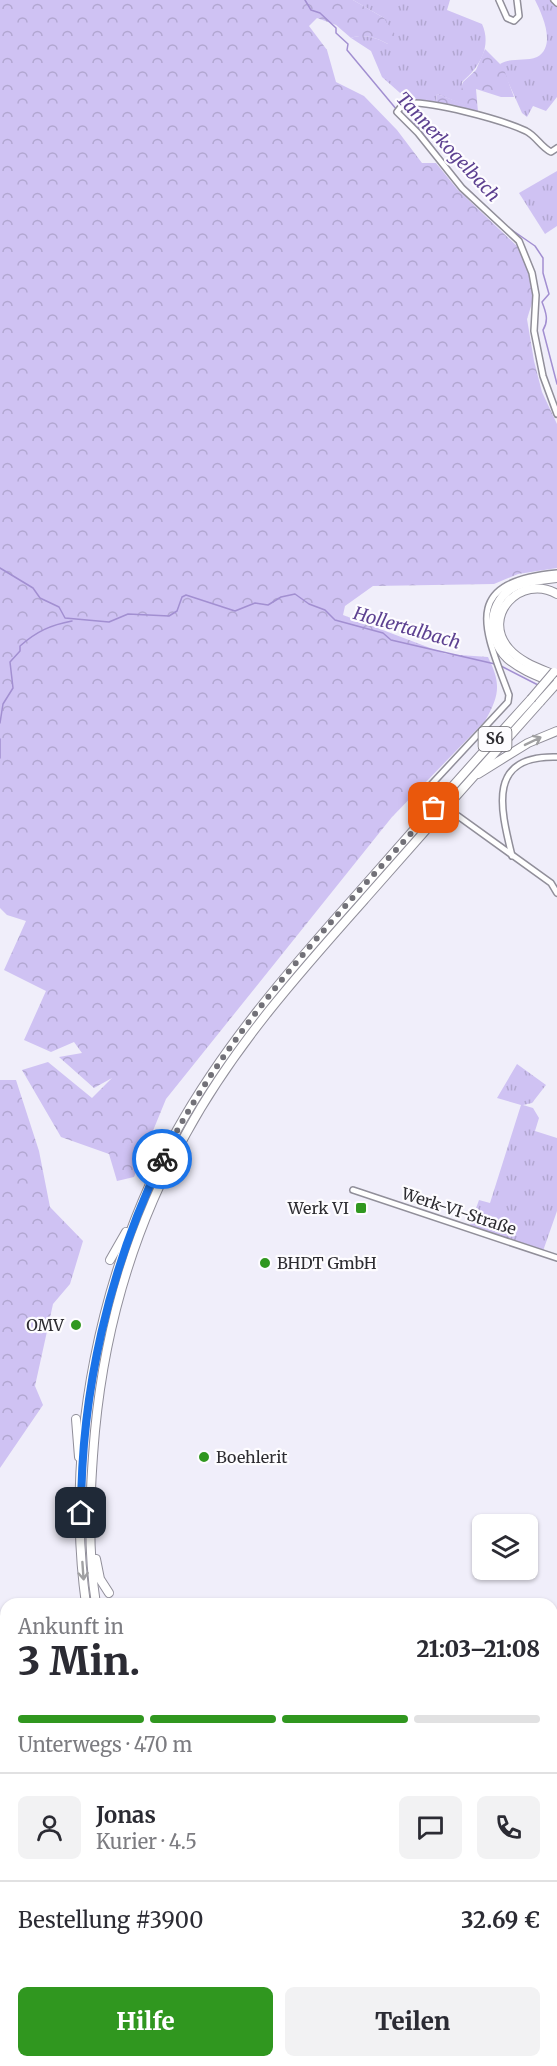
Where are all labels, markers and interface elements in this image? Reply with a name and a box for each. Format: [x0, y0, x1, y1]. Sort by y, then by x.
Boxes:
water label: Tannerkogelbach [392, 87, 505, 206]
water label: Hollertalbach [350, 601, 463, 654]
road number: S6 [478, 727, 512, 751]
one-way arrow [523, 735, 541, 747]
pin [408, 782, 459, 833]
icon: bag [417, 791, 450, 824]
courier [132, 1129, 192, 1189]
icon: bike [146, 1143, 179, 1176]
street label: Werk-VI-Straße [398, 1183, 519, 1239]
place label: Werk VI [287, 1198, 349, 1218]
marker: Werk VI [354, 1201, 368, 1215]
place label: BHDT GmbH [277, 1253, 377, 1273]
marker: BHDT GmbH [258, 1256, 272, 1270]
place label: OMV [26, 1315, 64, 1335]
marker: OMV [69, 1318, 83, 1332]
place label: Boehlerit [216, 1447, 288, 1467]
marker: Boehlerit [197, 1450, 211, 1464]
pin [55, 1487, 106, 1538]
icon: home [64, 1496, 97, 1529]
map controls [472, 1514, 538, 1580]
button: layers [472, 1514, 538, 1580]
one-way arrow [78, 1560, 89, 1580]
text: Ankunft in [18, 1614, 124, 1639]
text: 21:03–21:08 [417, 1635, 540, 1663]
text: 3 Min. [18, 1637, 140, 1686]
text: Unterwegs · 470 m [18, 1732, 192, 1757]
button: person [18, 1796, 81, 1859]
button: chat [399, 1796, 462, 1859]
button: phone [477, 1796, 540, 1859]
text: Jonas [96, 1801, 156, 1829]
text: Kurier · 4.5 [96, 1829, 197, 1854]
text: Bestellung #3900 [18, 1906, 203, 1934]
text: 32.69 € [461, 1906, 540, 1934]
button: Hilfe [18, 1987, 273, 2056]
button: Teilen [285, 1987, 540, 2056]

